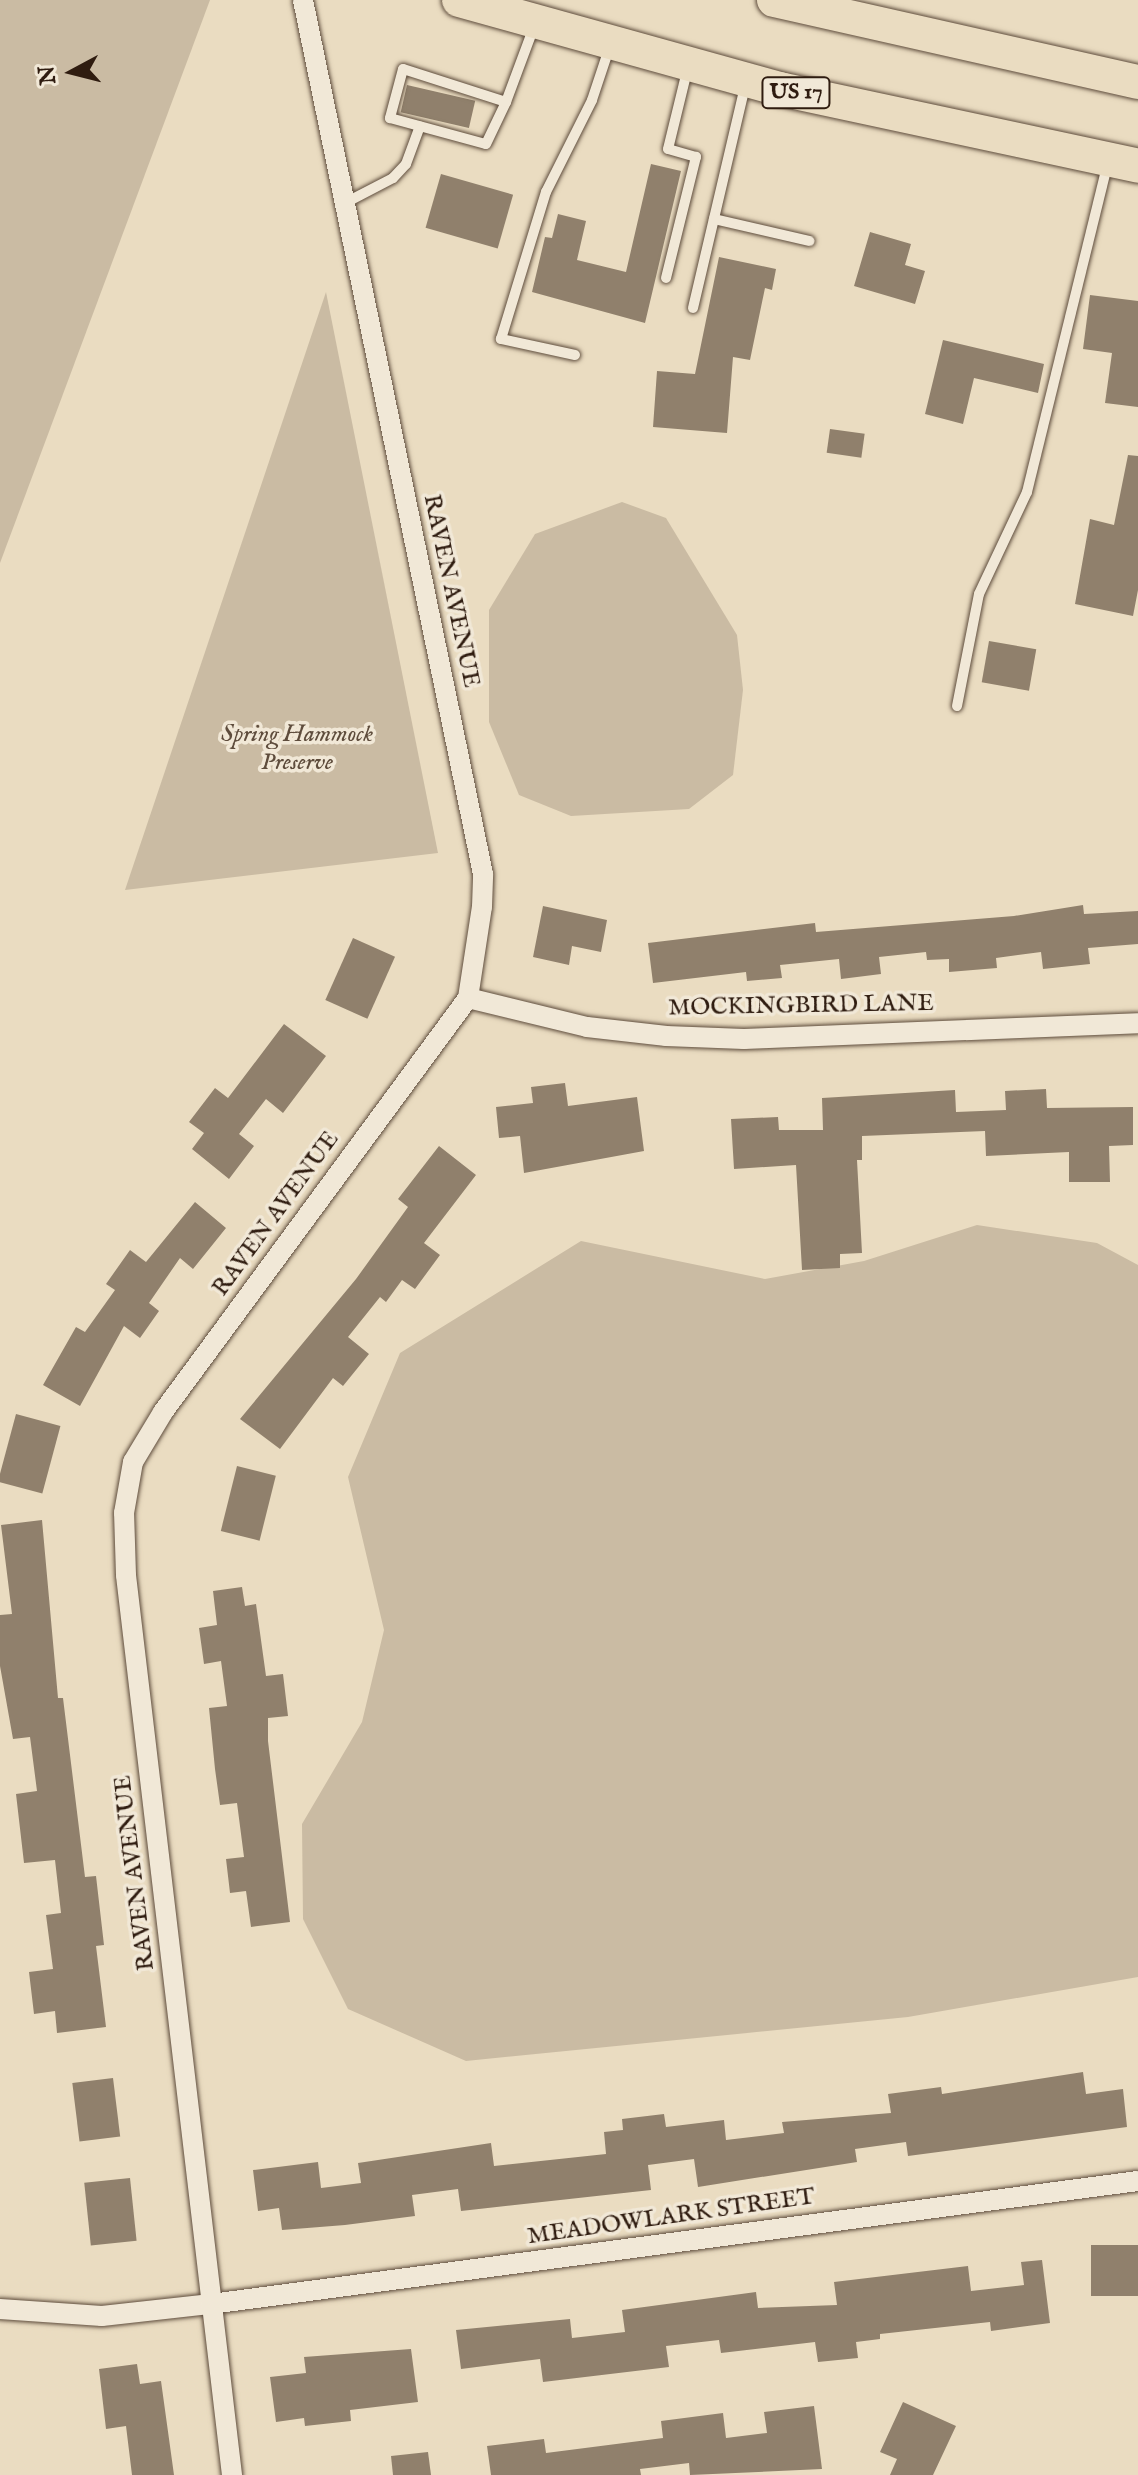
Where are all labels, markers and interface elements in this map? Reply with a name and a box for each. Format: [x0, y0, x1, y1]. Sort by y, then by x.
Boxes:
north arrow [32, 32, 112, 112]
text: N [33, 64, 63, 86]
road number: US 17 [760, 75, 832, 111]
street label: RAVEN AVENUE [416, 492, 486, 690]
park label: Spring Hammock Preserve [221, 721, 373, 777]
street label: MOCKINGBIRD LANE [668, 989, 934, 1023]
street label: RAVEN AVENUE [207, 1126, 345, 1302]
street label: RAVEN AVENUE [109, 1774, 161, 1972]
street label: MEADOWLARK STREET [525, 2183, 817, 2251]

